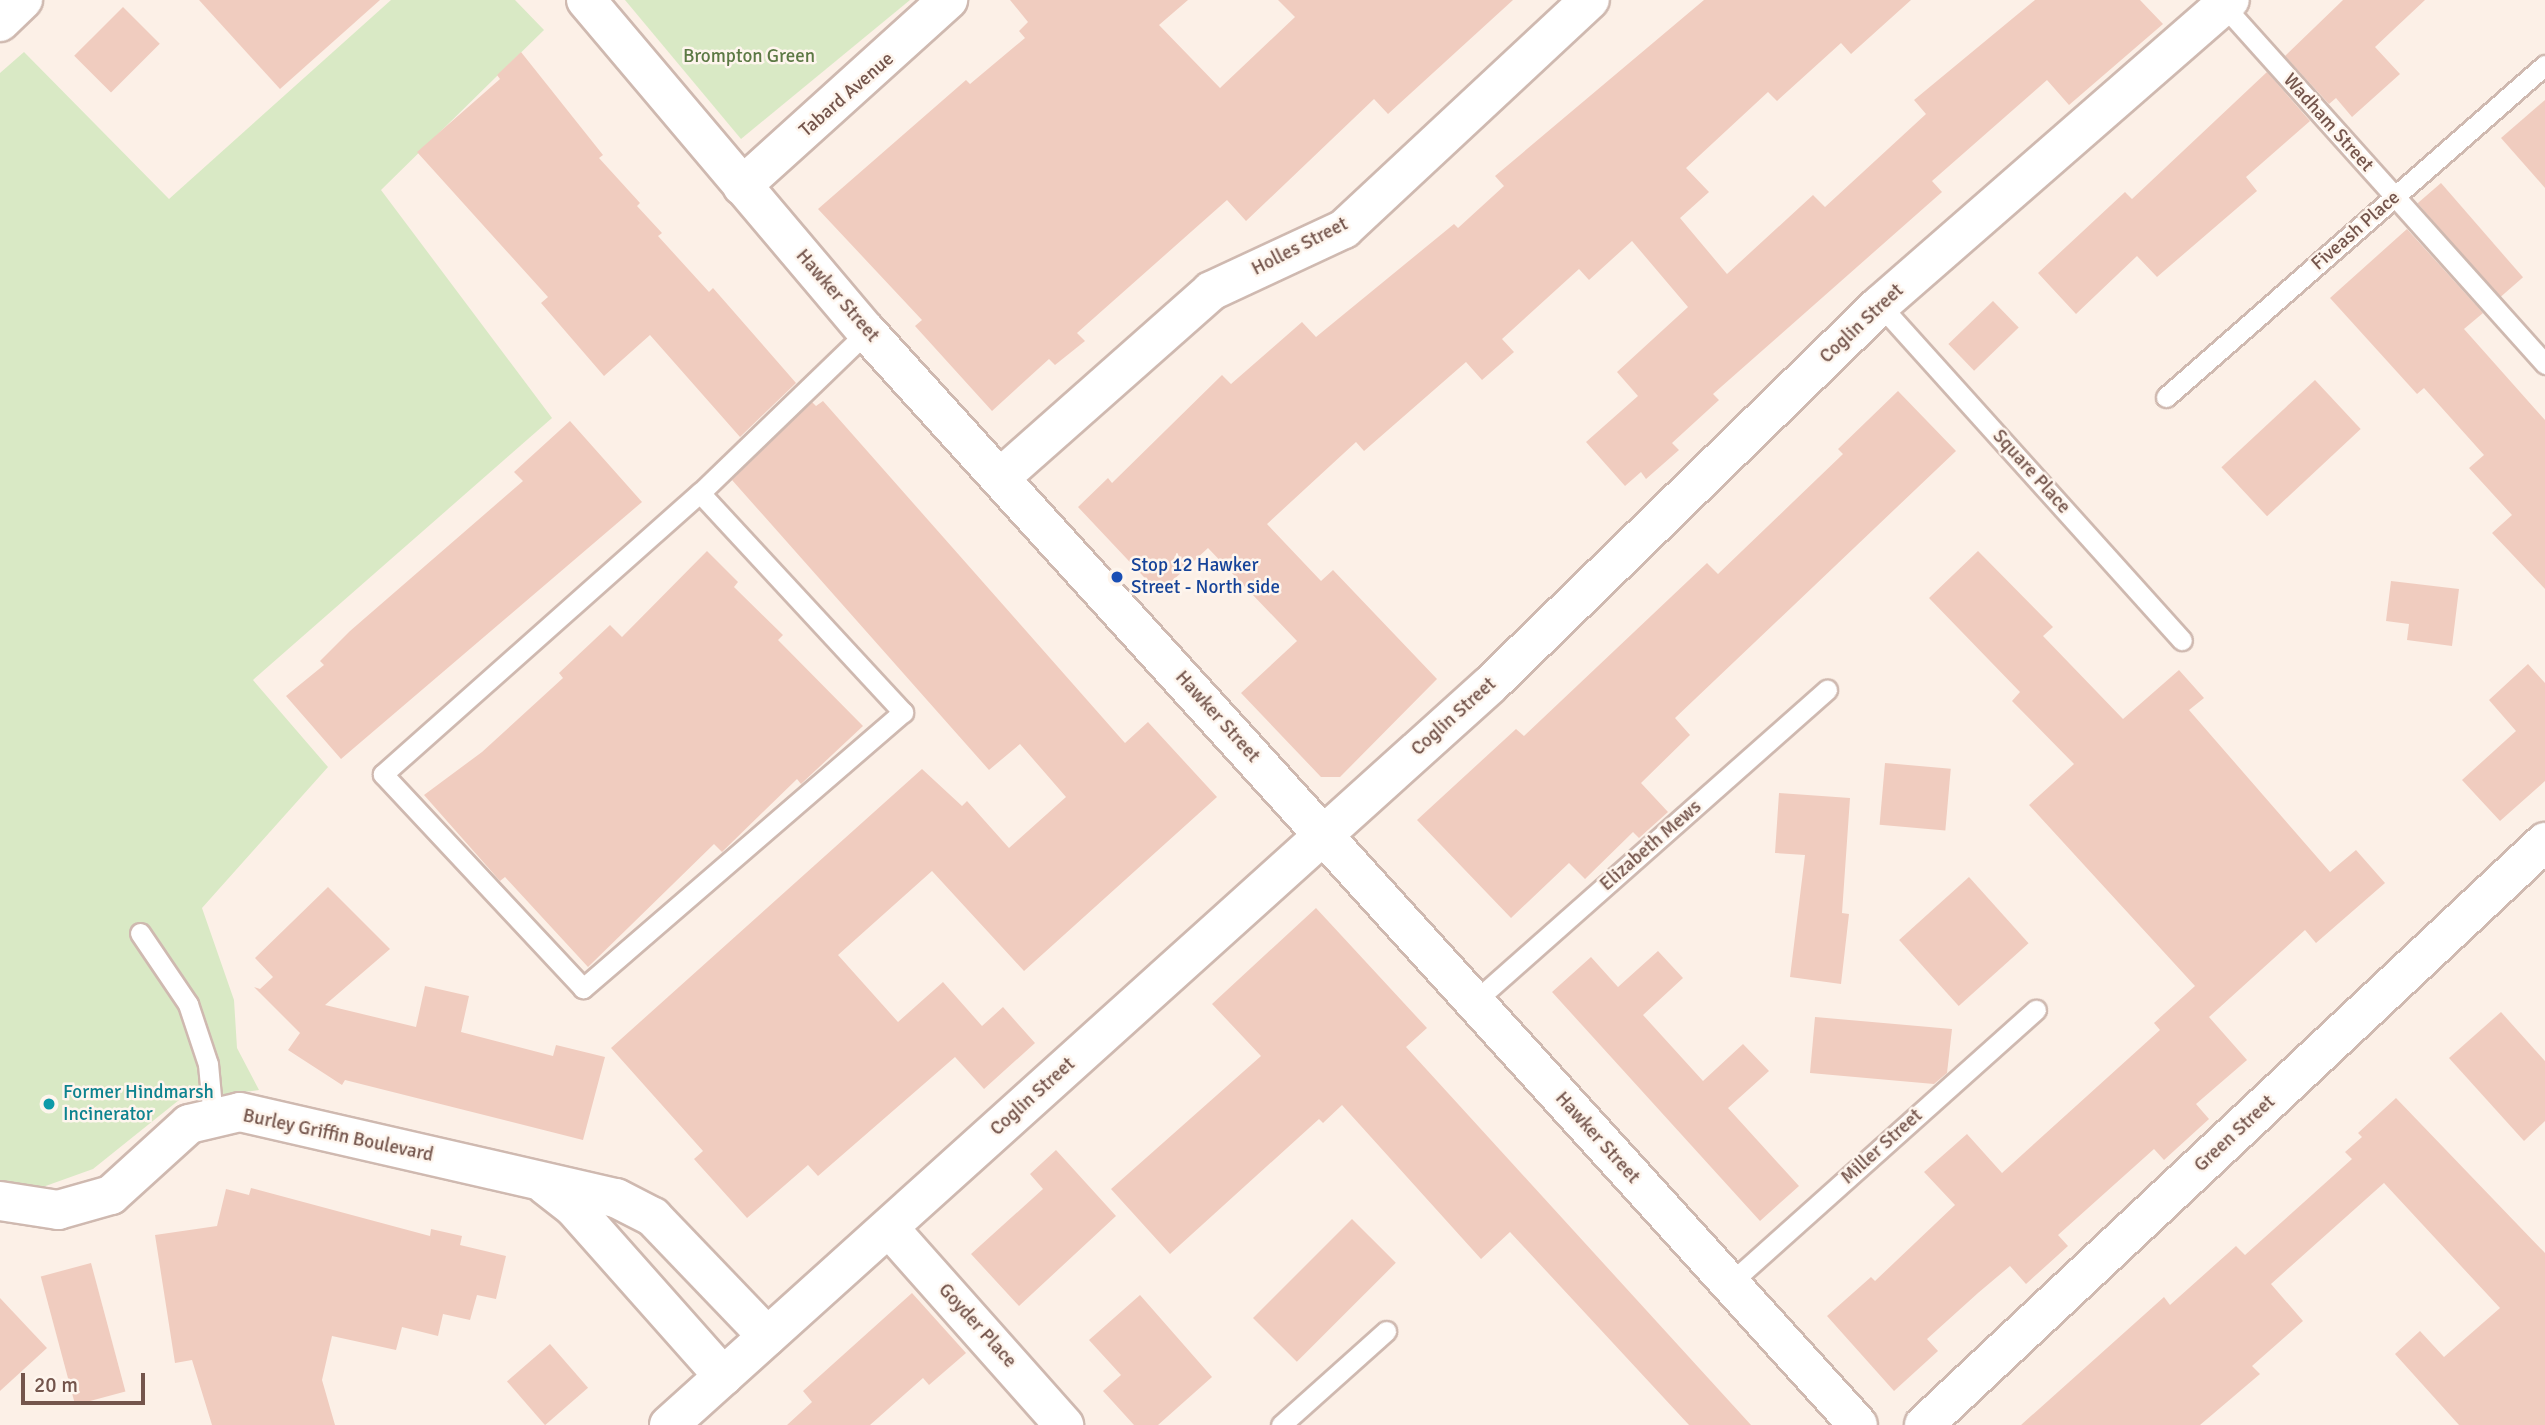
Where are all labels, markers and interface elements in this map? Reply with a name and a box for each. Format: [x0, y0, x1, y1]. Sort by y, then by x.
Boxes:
park label: Brompton Green [683, 46, 815, 68]
street label: Tabard Avenue [795, 48, 899, 142]
street label: Wadham Street [2278, 69, 2378, 177]
street label: Fiveash Place [2307, 186, 2405, 276]
street label: Holles Street [1248, 213, 1352, 281]
street label: Hawker Street [791, 245, 883, 347]
street label: Coglin Street [1815, 280, 1909, 368]
street label: Square Place [1987, 425, 2075, 519]
place label: Stop 12 Hawker Street - North side [1131, 555, 1280, 599]
marker: Stop 12 Hawker Street - North side [1109, 569, 1125, 585]
street label: Hawker Street [1170, 667, 1264, 767]
street label: Coglin Street [1407, 673, 1501, 761]
street label: Elizabeth Mews [1596, 796, 1706, 896]
street label: Coglin Street [986, 1053, 1080, 1141]
place label: Former Hindmarsh Incinerator [63, 1082, 214, 1126]
street label: Hawker Street [1550, 1088, 1644, 1188]
street label: Green Street [2190, 1091, 2280, 1177]
marker: Former Hindmarsh Incinerator [41, 1096, 57, 1112]
street label: Burley Griffin Boulevard [241, 1105, 435, 1167]
street label: Miller Street [1837, 1105, 1927, 1189]
street label: Goyder Place [933, 1279, 1021, 1373]
scale bar [24, 1358, 149, 1402]
text: 20 m [34, 1372, 78, 1398]

